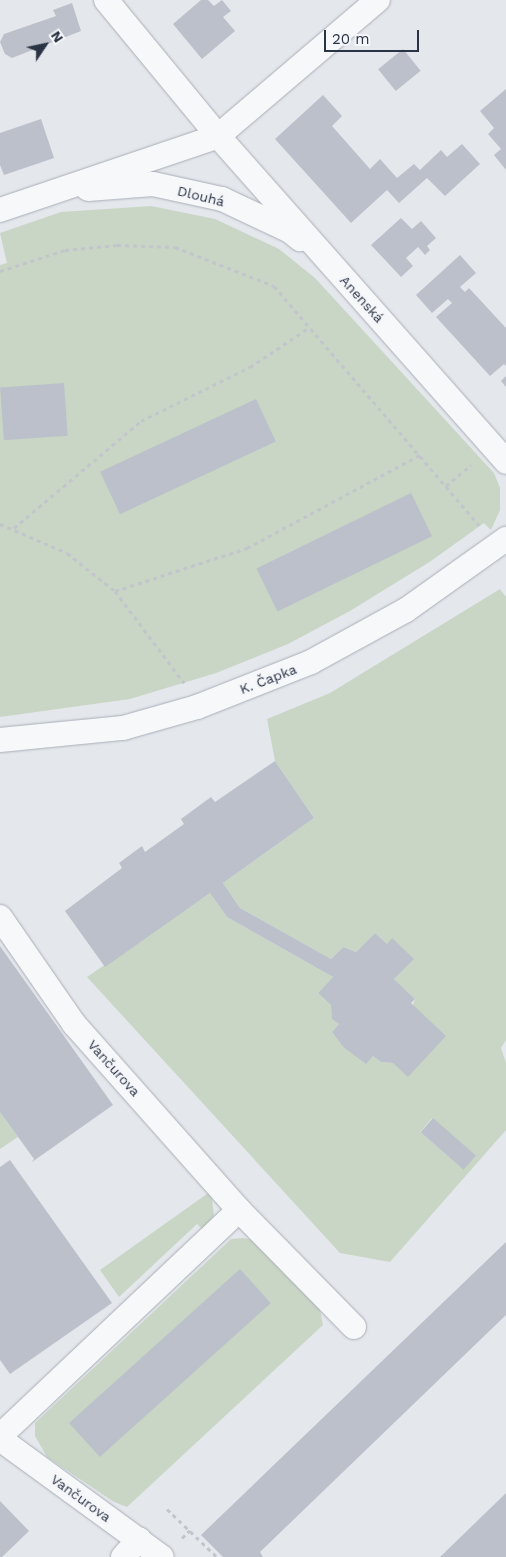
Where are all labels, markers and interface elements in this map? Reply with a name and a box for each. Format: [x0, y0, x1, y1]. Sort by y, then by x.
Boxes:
north arrow [20, 20, 70, 70]
scale bar [326, 20, 421, 52]
text: N [48, 28, 67, 45]
text: 20 m [332, 30, 370, 48]
street label: Dlouhá [176, 182, 226, 210]
street label: Anenská [336, 272, 388, 326]
street label: K. Čapka [237, 660, 299, 698]
street label: Vančurova [84, 1036, 144, 1100]
street label: Vančurova [48, 1471, 114, 1525]

